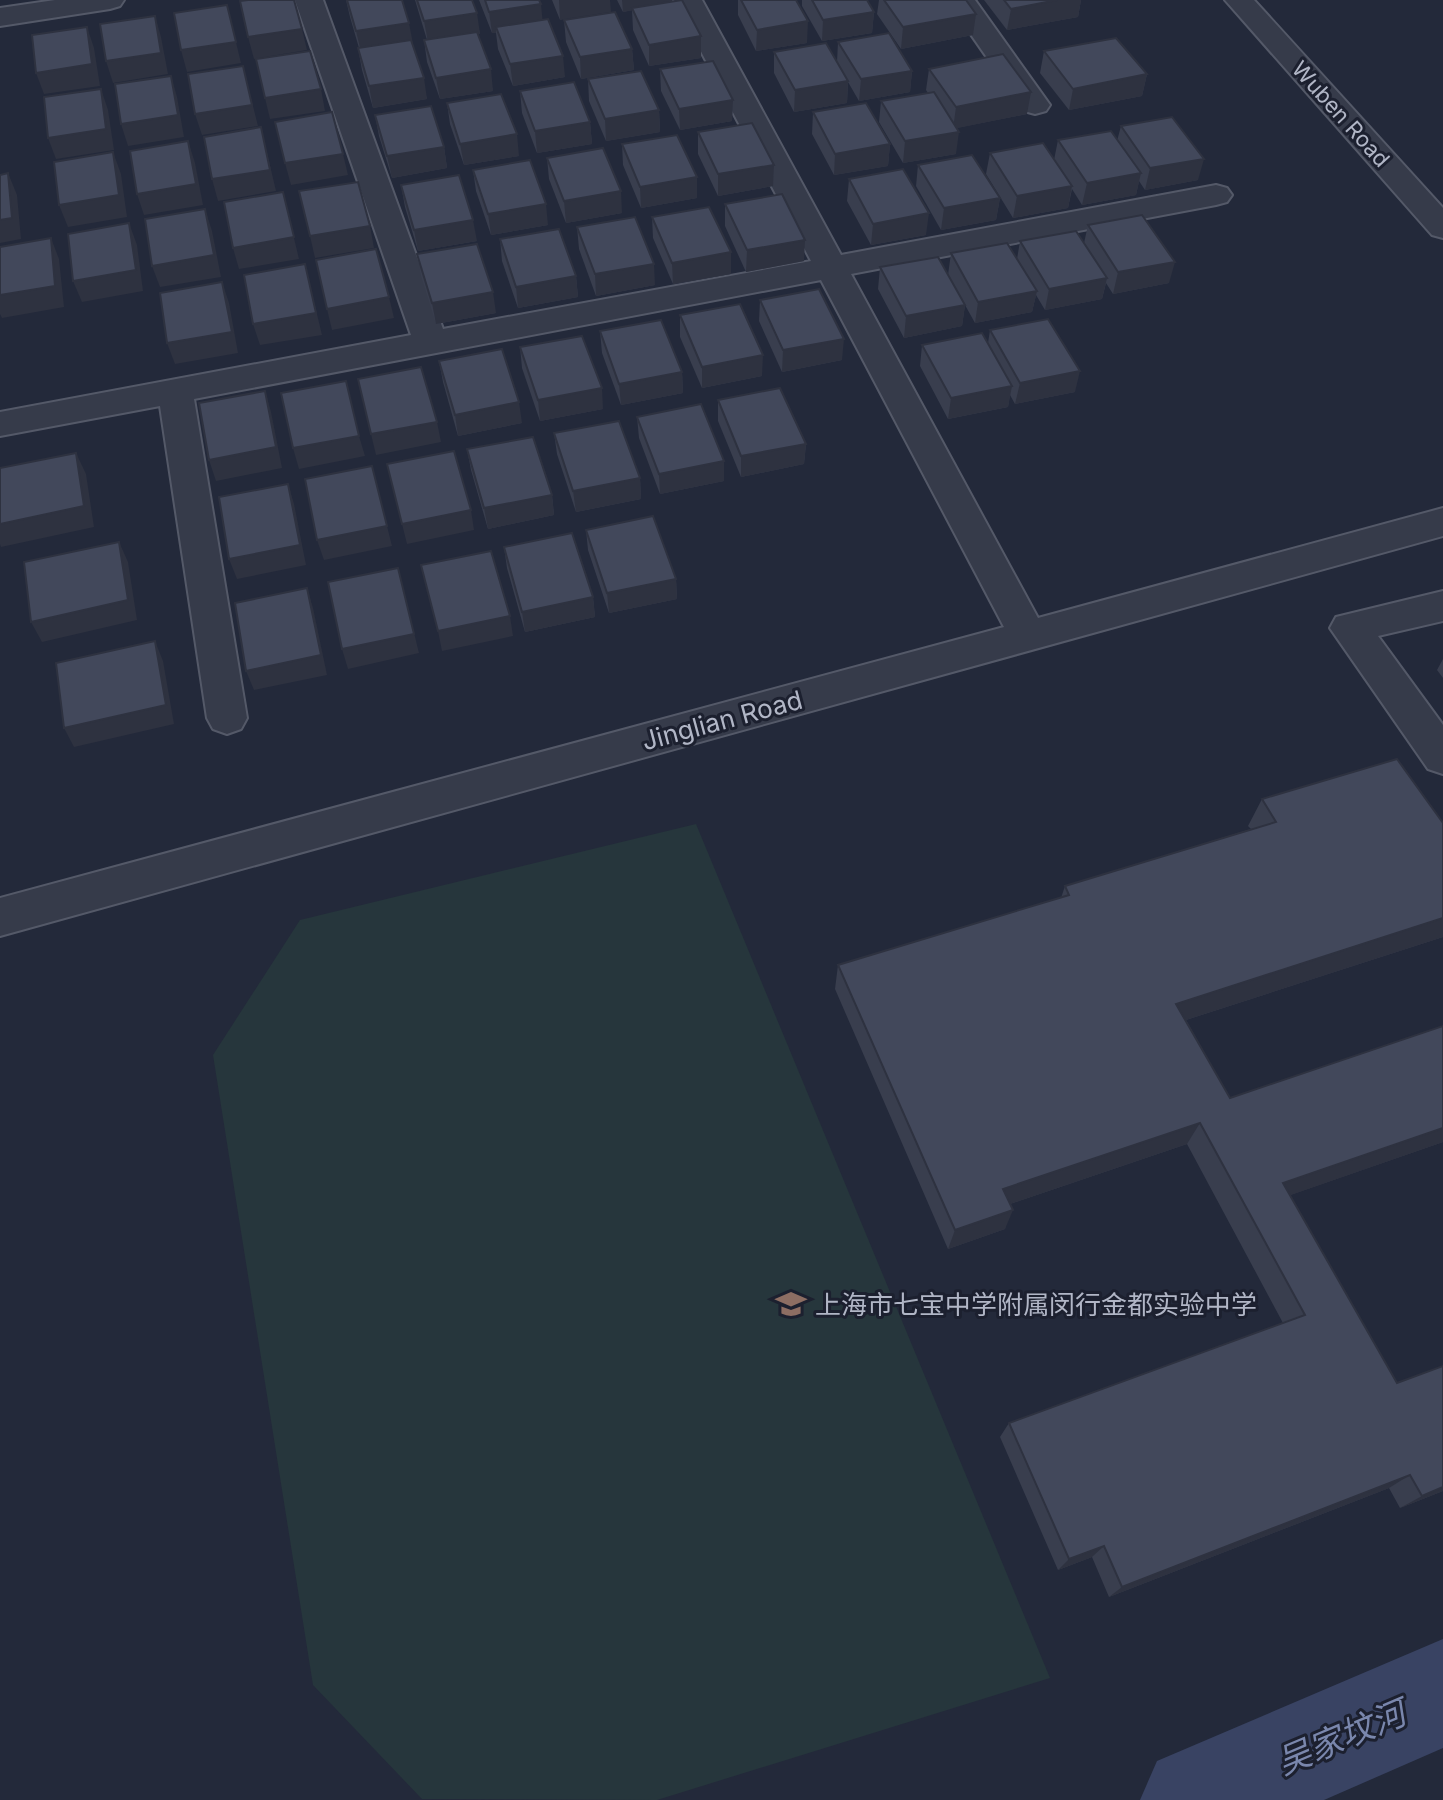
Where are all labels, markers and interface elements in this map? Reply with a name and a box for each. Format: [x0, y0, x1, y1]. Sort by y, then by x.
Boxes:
street label: Wuben Road [1287, 56, 1395, 172]
street label: Jinglian Road [638, 684, 806, 756]
school or university icon: 上海市七宝中学附属闵行金都实验中学 [774, 1287, 808, 1321]
place label: 上海市七宝中学附属闵行金都实验中学 [815, 1289, 1257, 1320]
water label: 吴家坟河 [1270, 1689, 1417, 1782]

